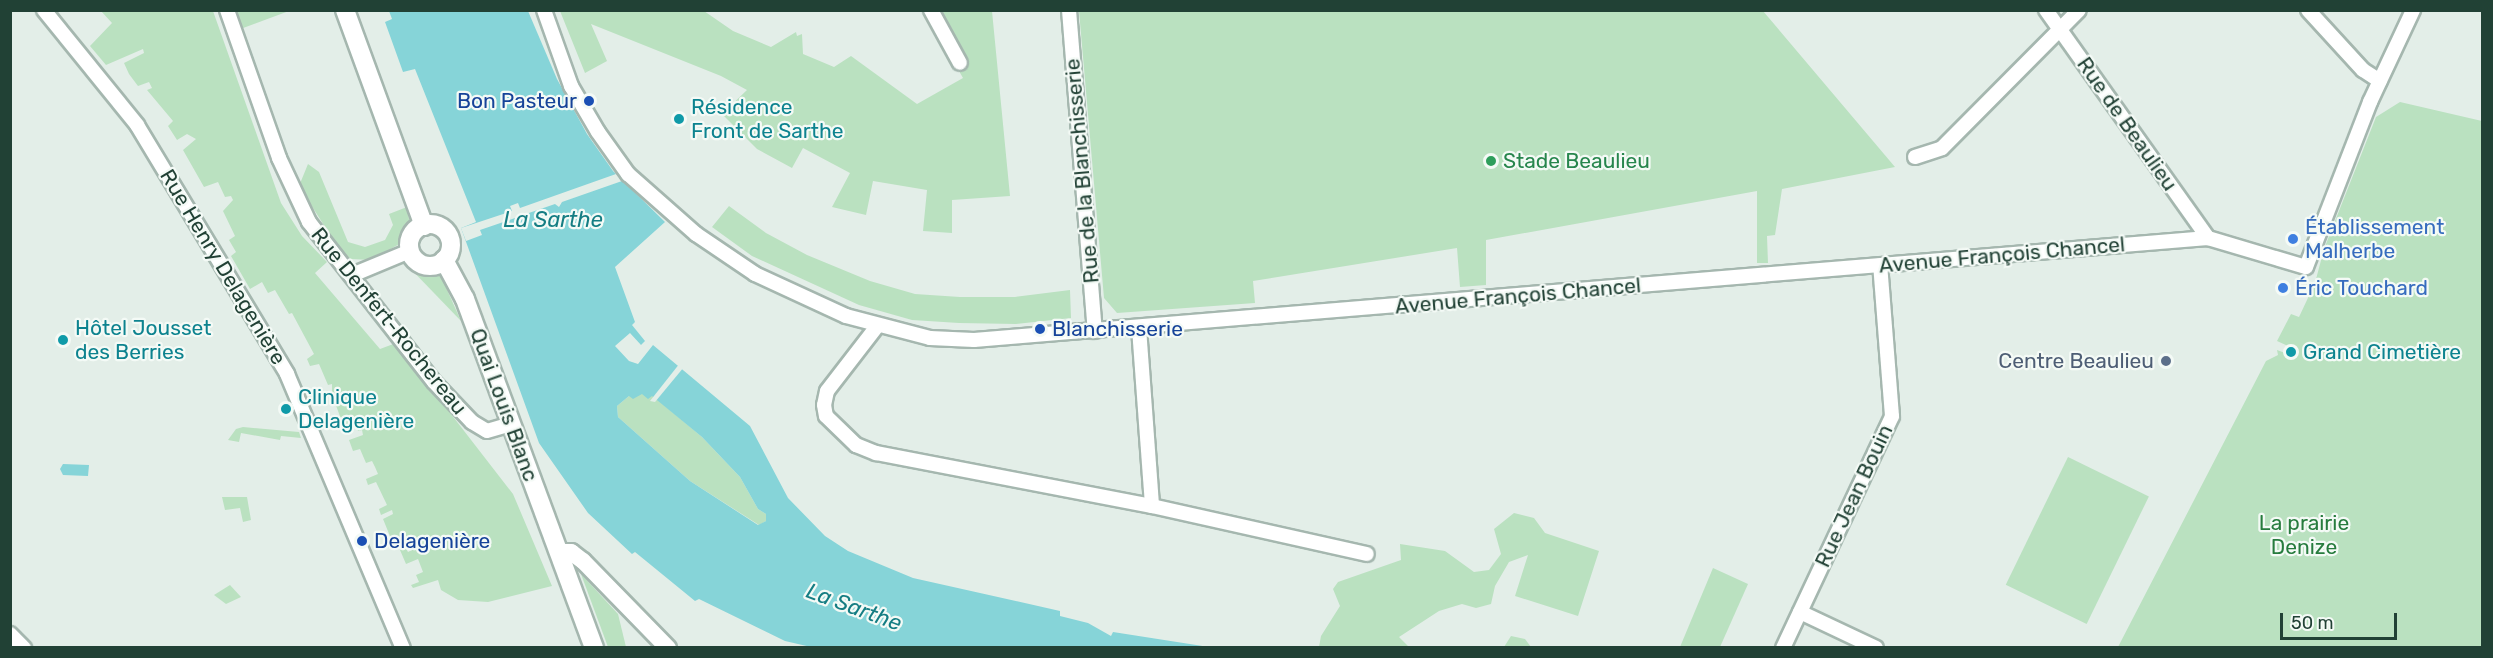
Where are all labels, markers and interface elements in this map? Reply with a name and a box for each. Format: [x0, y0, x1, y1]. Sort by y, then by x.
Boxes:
street label: Rue de Beaulieu [2072, 52, 2182, 196]
street label: Rue de la Blanchisserie [1060, 58, 1104, 284]
place label: Bon Pasteur [457, 88, 577, 114]
marker: Bon Pasteur [582, 94, 596, 108]
place label: Résidence Front de Sarthe [691, 94, 844, 144]
marker: Résidence Front de Sarthe [672, 112, 686, 126]
place label: Stade Beaulieu [1503, 148, 1650, 174]
marker: Stade Beaulieu [1484, 154, 1498, 168]
street label: Rue Henry Delagenière [155, 165, 291, 369]
water label: La Sarthe [503, 207, 603, 233]
place label: Établissement Malherbe [2305, 214, 2444, 264]
street label: Rue Denfert-Rochereau [306, 222, 472, 420]
street label: Avenue François Chancel [1878, 232, 2126, 278]
marker: Établissement Malherbe [2286, 232, 2300, 246]
street label: Avenue François Chancel [1394, 273, 1642, 319]
place label: Éric Touchard [2295, 275, 2429, 301]
marker: Éric Touchard [2276, 281, 2290, 295]
place label: Hôtel Jousset des Berries [75, 315, 211, 365]
place label: Blanchisserie [1052, 316, 1183, 342]
marker: Blanchisserie [1033, 322, 1047, 336]
street label: Quai Louis Blanc [465, 325, 543, 485]
marker: Hôtel Jousset des Berries [56, 333, 70, 347]
place label: Grand Cimetière [2303, 339, 2461, 365]
marker: Grand Cimetière [2284, 345, 2298, 359]
place label: Centre Beaulieu [1998, 348, 2154, 374]
marker: Centre Beaulieu [2159, 354, 2173, 368]
place label: Clinique Delagenière [298, 384, 414, 434]
marker: Clinique Delagenière [279, 402, 293, 416]
street label: Rue Jean Bouin [1810, 421, 1898, 571]
park label: La prairie Denize [2259, 510, 2349, 560]
place label: Delagenière [374, 528, 490, 554]
marker: Delagenière [355, 534, 369, 548]
water label: La Sarthe [803, 578, 905, 636]
scale bar [2283, 601, 2400, 639]
text: 50 m [2291, 612, 2334, 634]

